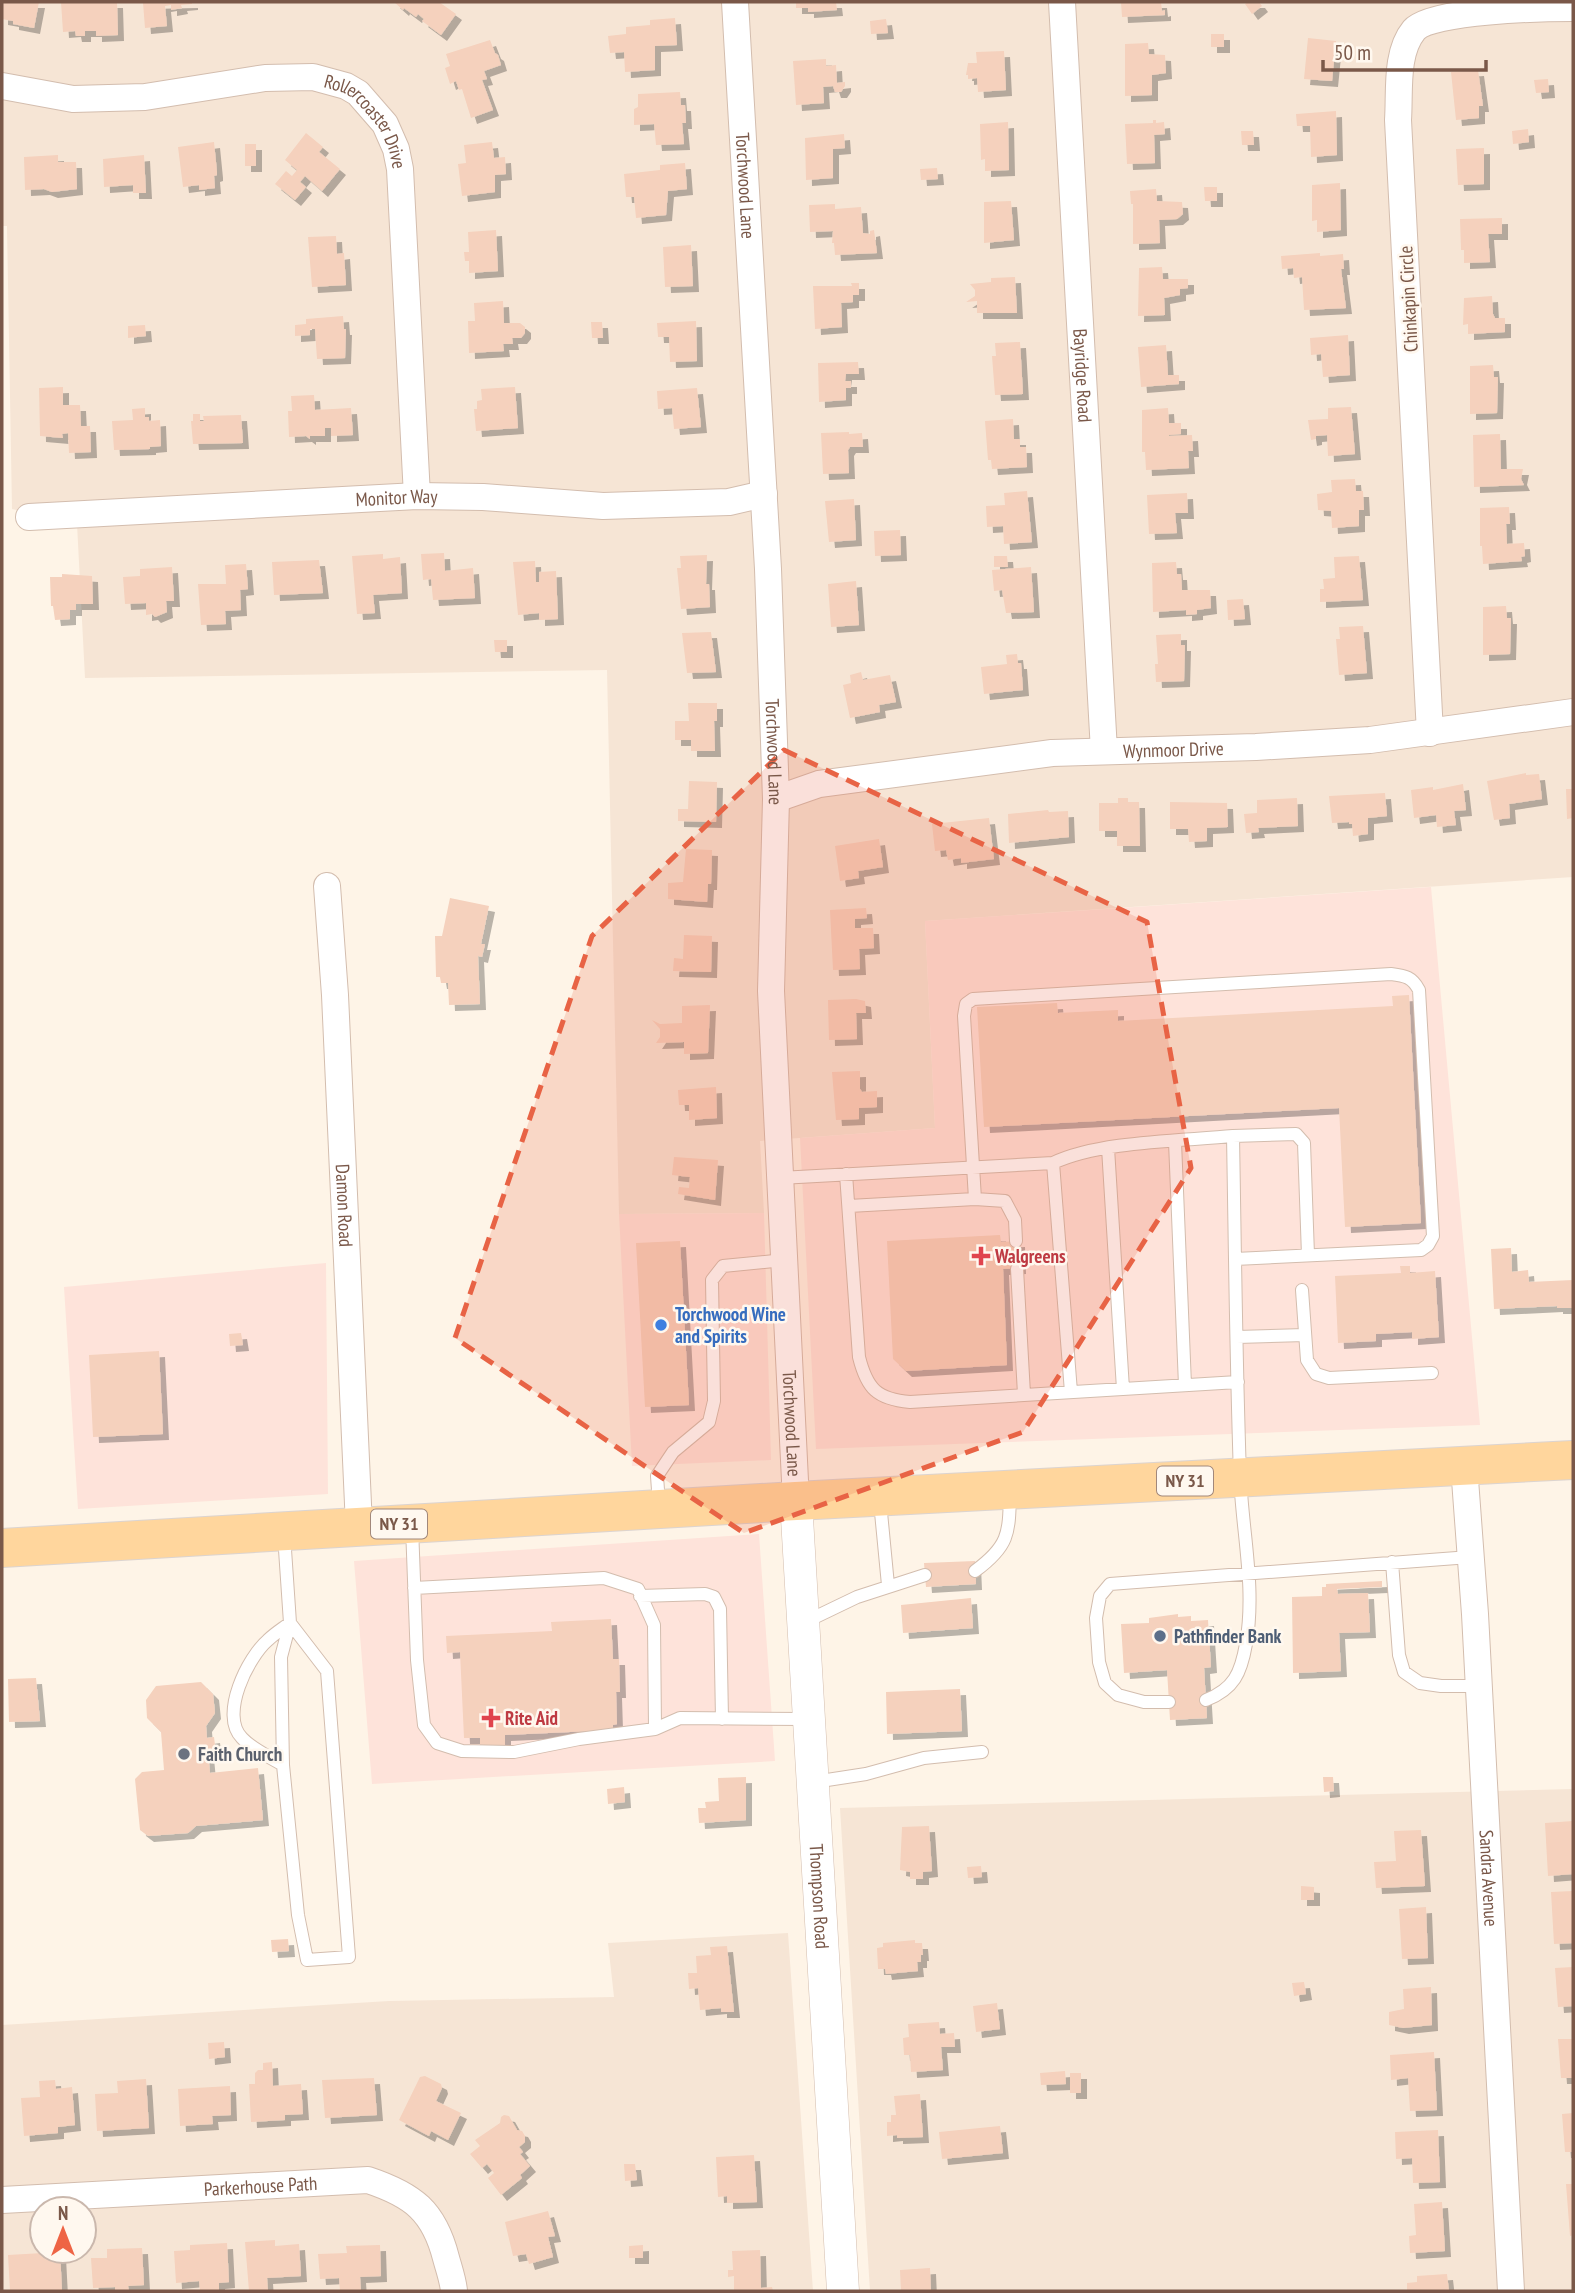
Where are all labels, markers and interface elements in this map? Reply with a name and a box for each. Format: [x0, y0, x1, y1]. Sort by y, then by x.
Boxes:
scale bar [1323, 28, 1486, 72]
text: 50 m [1334, 39, 1371, 66]
street label: Rollercoaster Drive [322, 69, 412, 171]
street label: Torchwood Lane [731, 132, 761, 240]
street label: Chinkapin Circle [1393, 245, 1423, 353]
street label: Bayridge Road [1068, 328, 1098, 423]
street label: Monitor Way [355, 484, 438, 511]
street label: Torchwood Lane [761, 698, 788, 806]
street label: Wynmoor Drive [1123, 736, 1224, 763]
street label: Damon Road [331, 1163, 358, 1247]
place label: Walgreens [994, 1244, 1066, 1268]
marker: Walgreens [973, 1248, 989, 1264]
place label: Torchwood Wine and Spirits [675, 1302, 786, 1348]
marker: Torchwood Wine and Spirits [653, 1317, 669, 1333]
street label: Torchwood Lane [778, 1370, 807, 1477]
road number: NY 31 [1157, 1466, 1213, 1496]
road number: NY 31 [371, 1510, 427, 1539]
place label: Pathfinder Bank [1174, 1624, 1282, 1648]
marker: Pathfinder Bank [1152, 1628, 1168, 1644]
place label: Rite Aid [505, 1706, 558, 1730]
marker: Rite Aid [483, 1710, 499, 1726]
place label: Faith Church [198, 1742, 282, 1766]
marker: Faith Church [176, 1746, 192, 1762]
street label: Sandra Avenue [1474, 1829, 1504, 1927]
street label: Thompson Road [804, 1843, 835, 1950]
street label: Parkerhouse Path [203, 2171, 318, 2201]
north arrow [28, 2195, 98, 2265]
text: N [58, 2201, 68, 2225]

